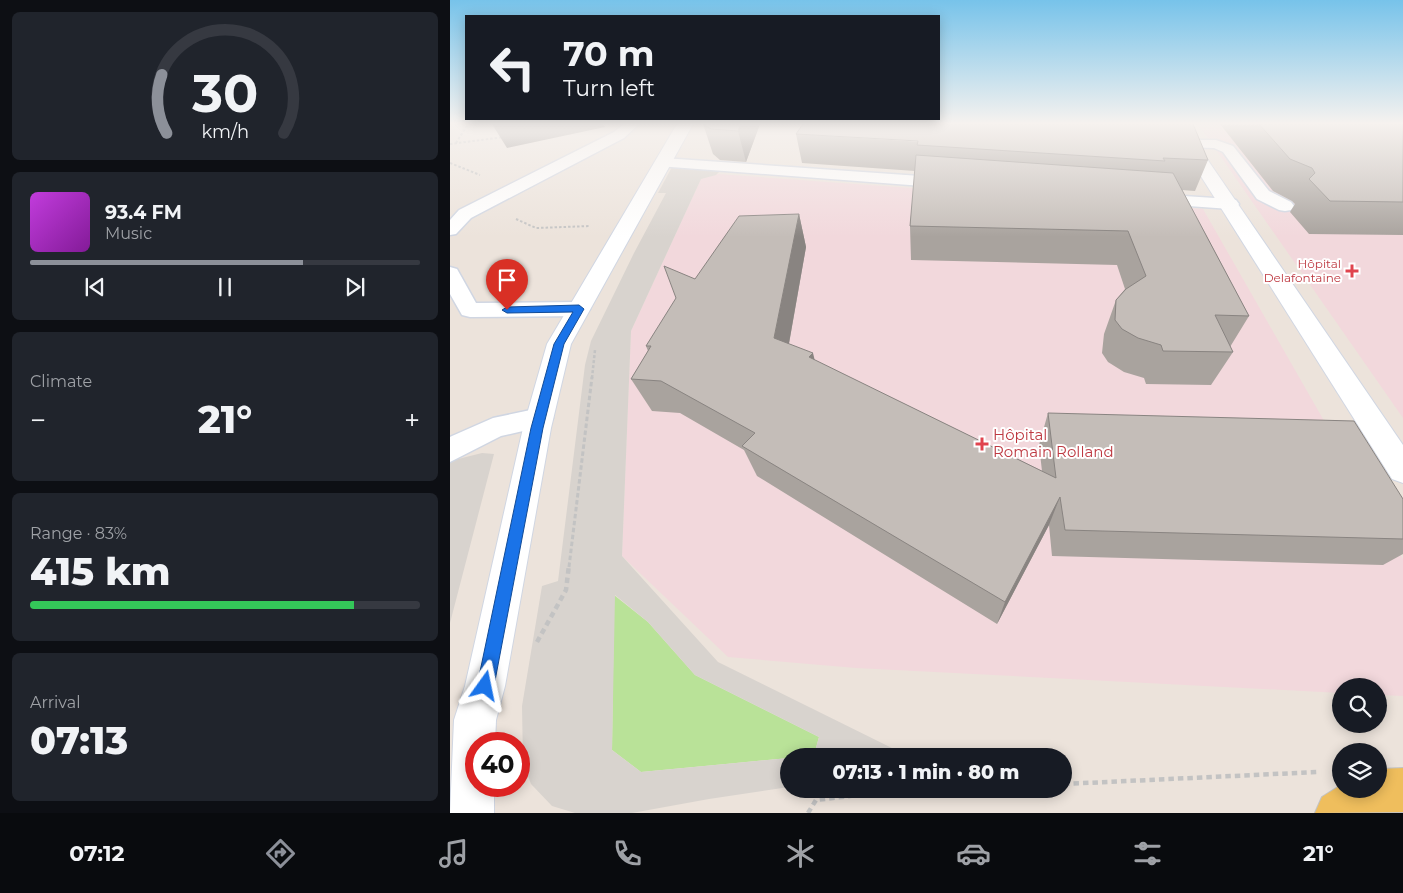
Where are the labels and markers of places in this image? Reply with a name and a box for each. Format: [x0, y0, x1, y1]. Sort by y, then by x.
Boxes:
place label: Hôpital Delafontaine [1264, 256, 1341, 285]
pin [486, 259, 528, 310]
marker: Hôpital Delafontaine [1345, 264, 1359, 278]
place label: Hôpital Romain Rolland [993, 425, 1114, 461]
marker: Hôpital Romain Rolland [975, 437, 989, 451]

